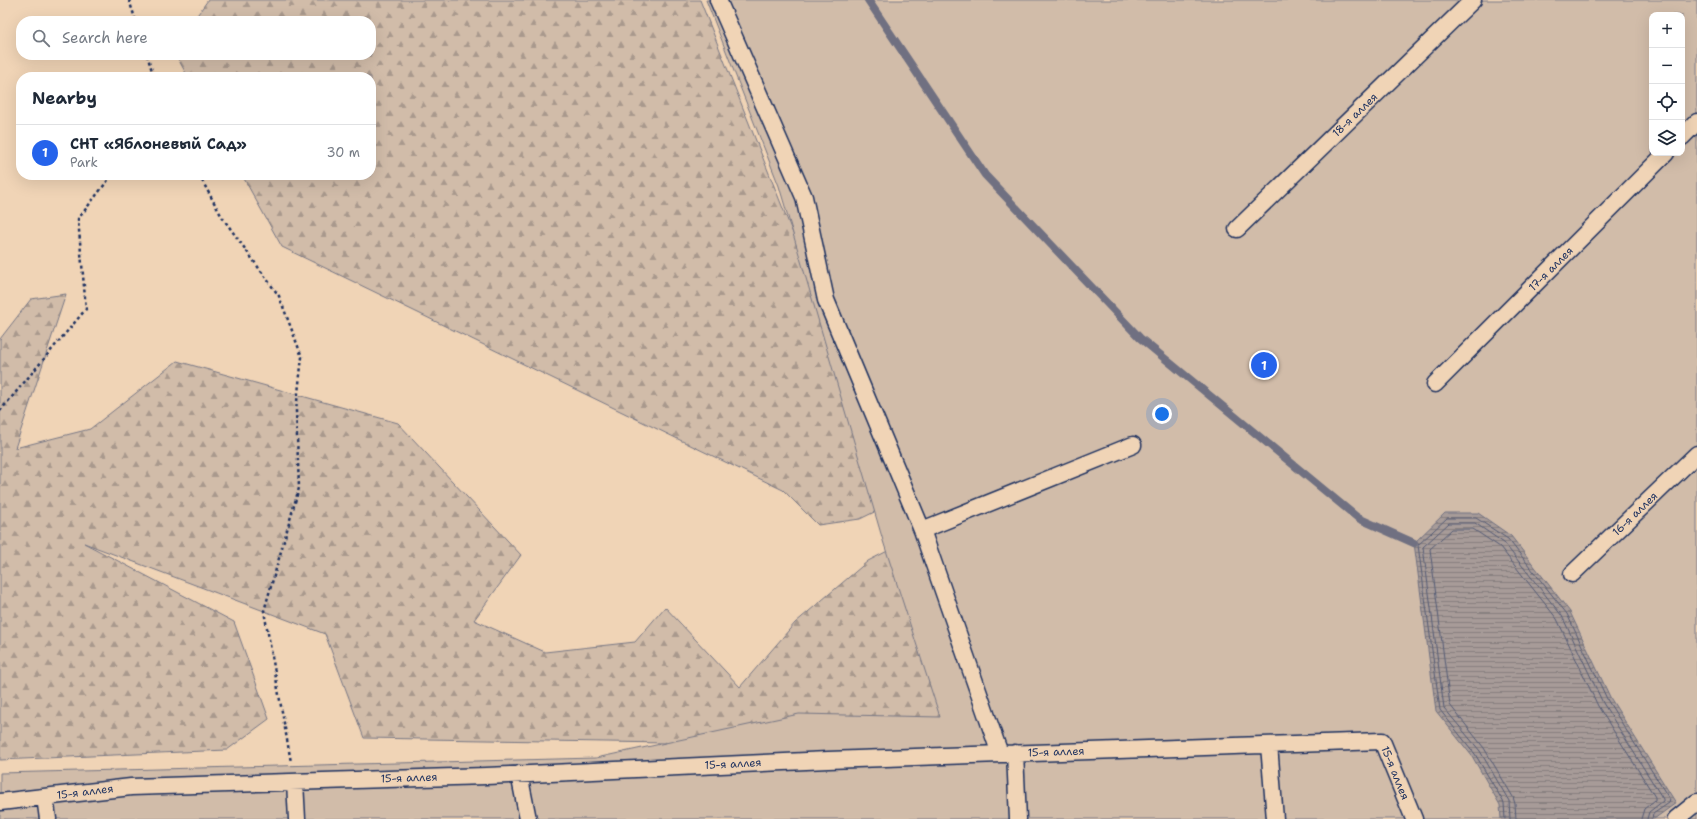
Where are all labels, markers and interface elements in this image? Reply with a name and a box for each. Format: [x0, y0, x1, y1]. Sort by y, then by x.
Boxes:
map controls [1649, 12, 1685, 156]
button: + [1649, 12, 1685, 48]
search box [16, 16, 376, 60]
icon: search [30, 27, 52, 49]
text: Search here [62, 28, 148, 48]
button: − [1649, 48, 1685, 84]
button: locate [1649, 84, 1685, 120]
text: Nearby [32, 87, 97, 109]
street label: 18-я аллея [1329, 90, 1381, 140]
button: layers [1649, 120, 1685, 156]
text: СНТ «Яблоневый Сад» [70, 134, 247, 154]
text: 1 [42, 144, 48, 161]
text: 30 m [326, 144, 360, 161]
text: Park [70, 154, 98, 171]
street label: 17-я аллея [1525, 243, 1577, 295]
pin: 1 [1251, 350, 1277, 380]
your location [1152, 404, 1172, 424]
street label: 16-я аллея [1609, 489, 1661, 539]
street label: 15-я аллея [1027, 744, 1085, 760]
street label: 15-я аллея [1377, 744, 1413, 802]
street label: 15-я аллея [704, 755, 762, 773]
street label: 15-я аллея [380, 770, 438, 786]
street label: 15-я аллея [56, 781, 114, 803]

